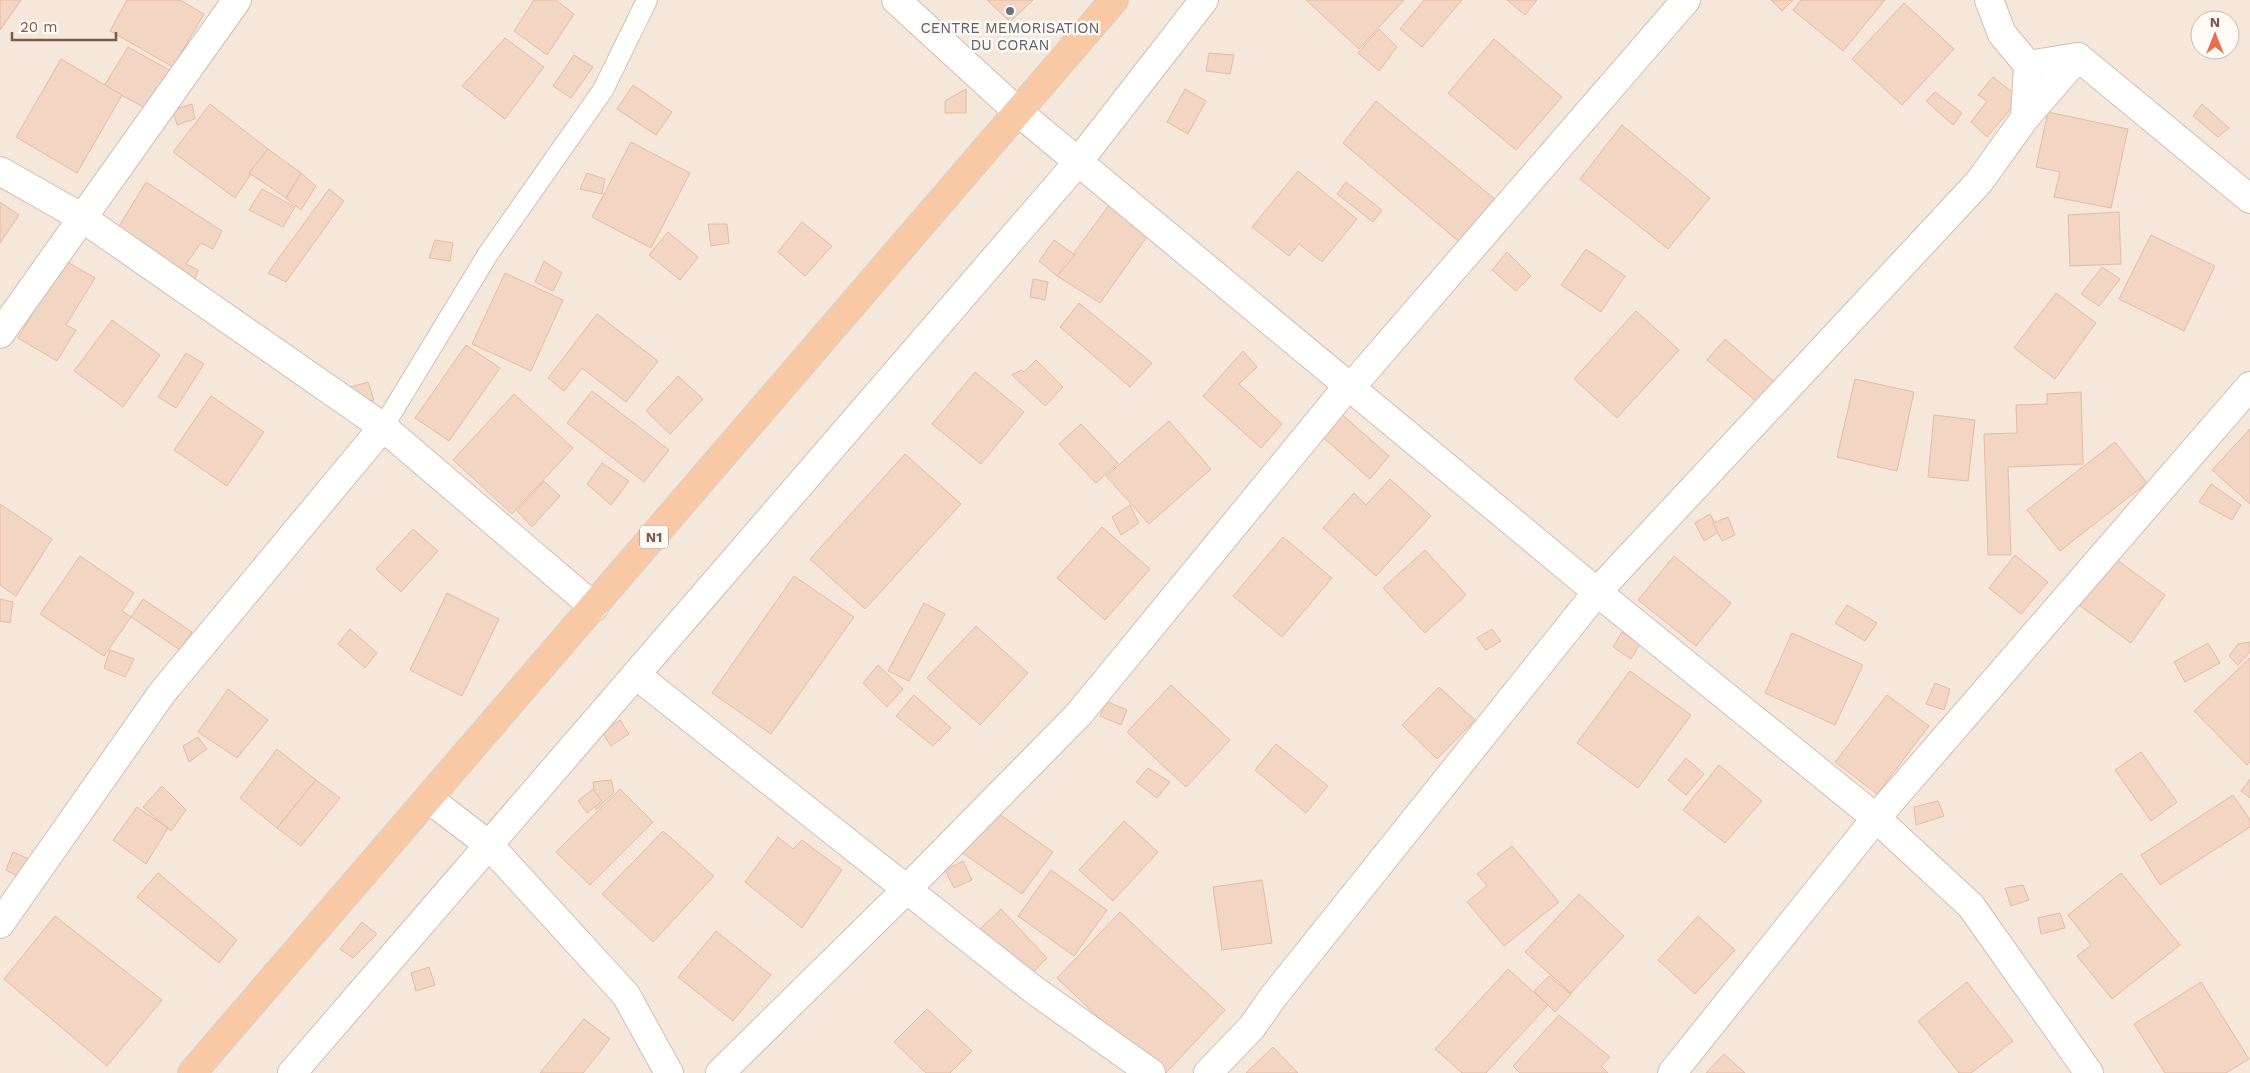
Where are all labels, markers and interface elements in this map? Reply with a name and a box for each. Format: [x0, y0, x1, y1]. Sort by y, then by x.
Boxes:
marker: CENTRE MEMORISATION DU CORAN [1004, 5, 1016, 17]
scale bar [12, 10, 116, 42]
north arrow [2190, 10, 2240, 60]
text: N [2210, 14, 2220, 30]
text: 20 m [20, 18, 58, 36]
place label: CENTRE MEMORISATION DU CORAN [920, 19, 1100, 54]
road number: N1 [640, 526, 668, 548]

